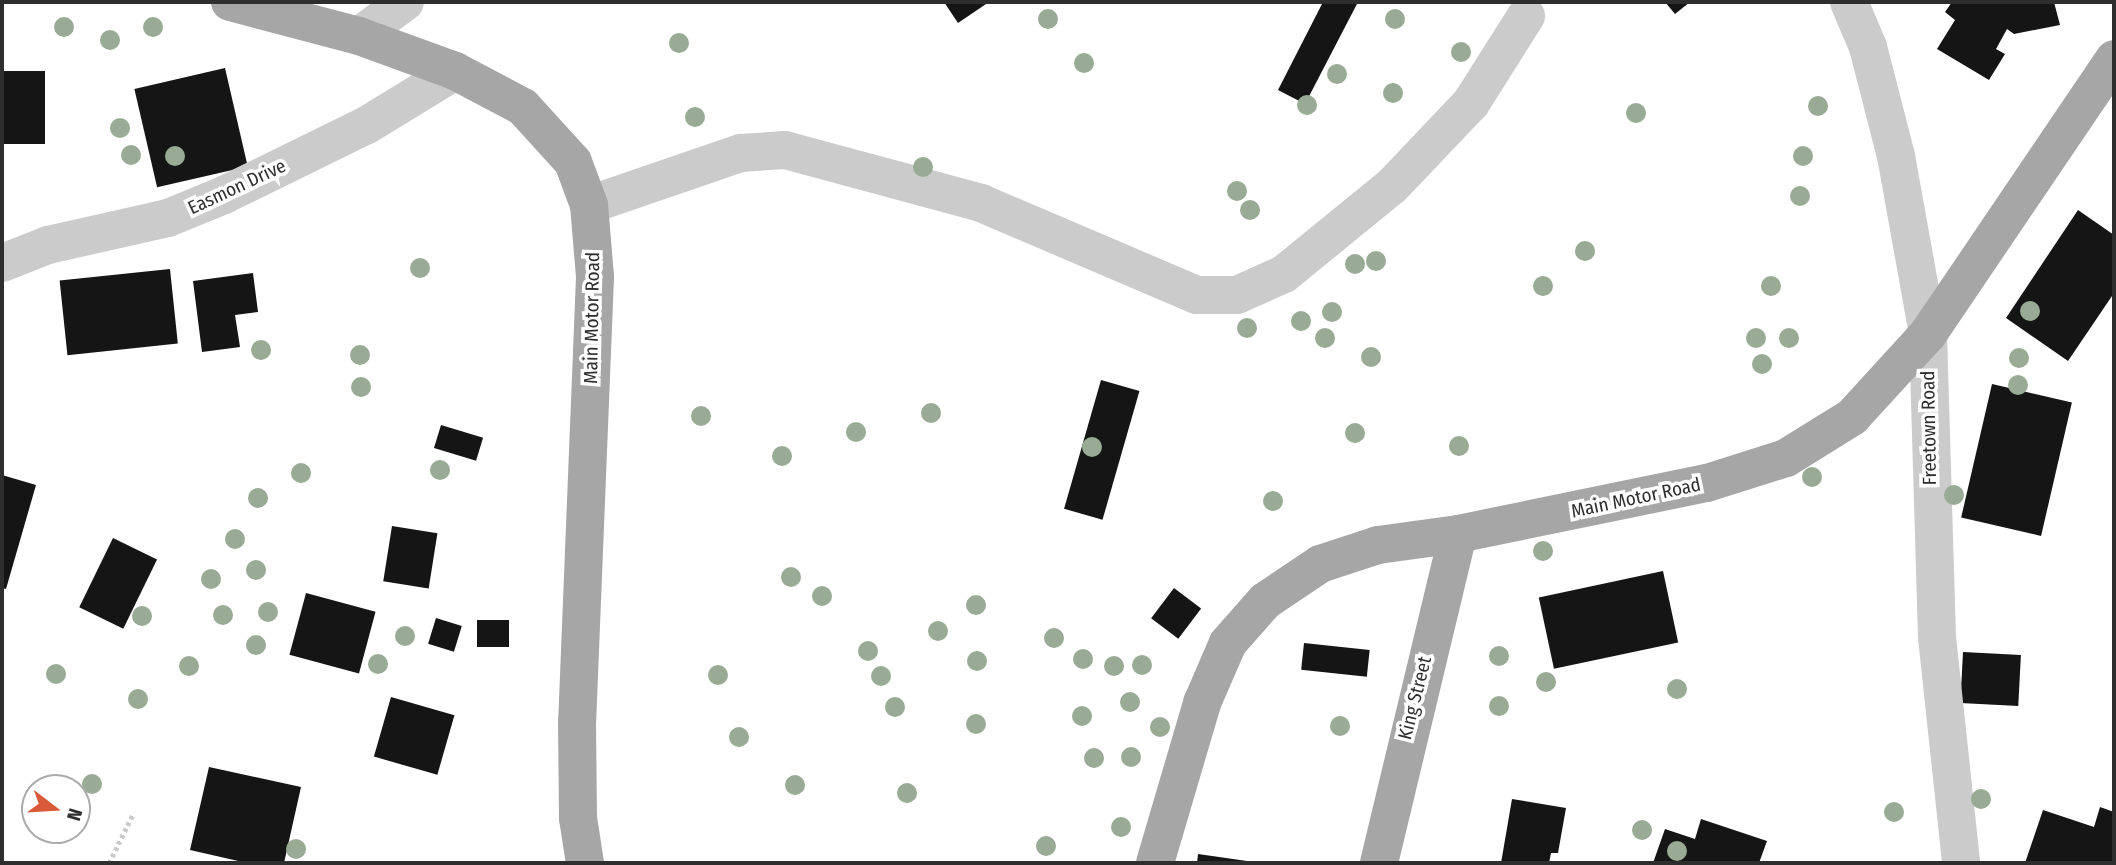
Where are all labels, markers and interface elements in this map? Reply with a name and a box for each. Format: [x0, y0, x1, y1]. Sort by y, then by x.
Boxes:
street label: Easmon Drive [184, 154, 290, 220]
street label: Main Motor Road [579, 252, 605, 384]
street label: Freetown Road [1917, 370, 1941, 486]
street label: Main Motor Road [1569, 473, 1703, 523]
street label: King Street [1394, 654, 1436, 742]
north arrow [21, 774, 91, 844]
text: N [62, 806, 87, 824]

